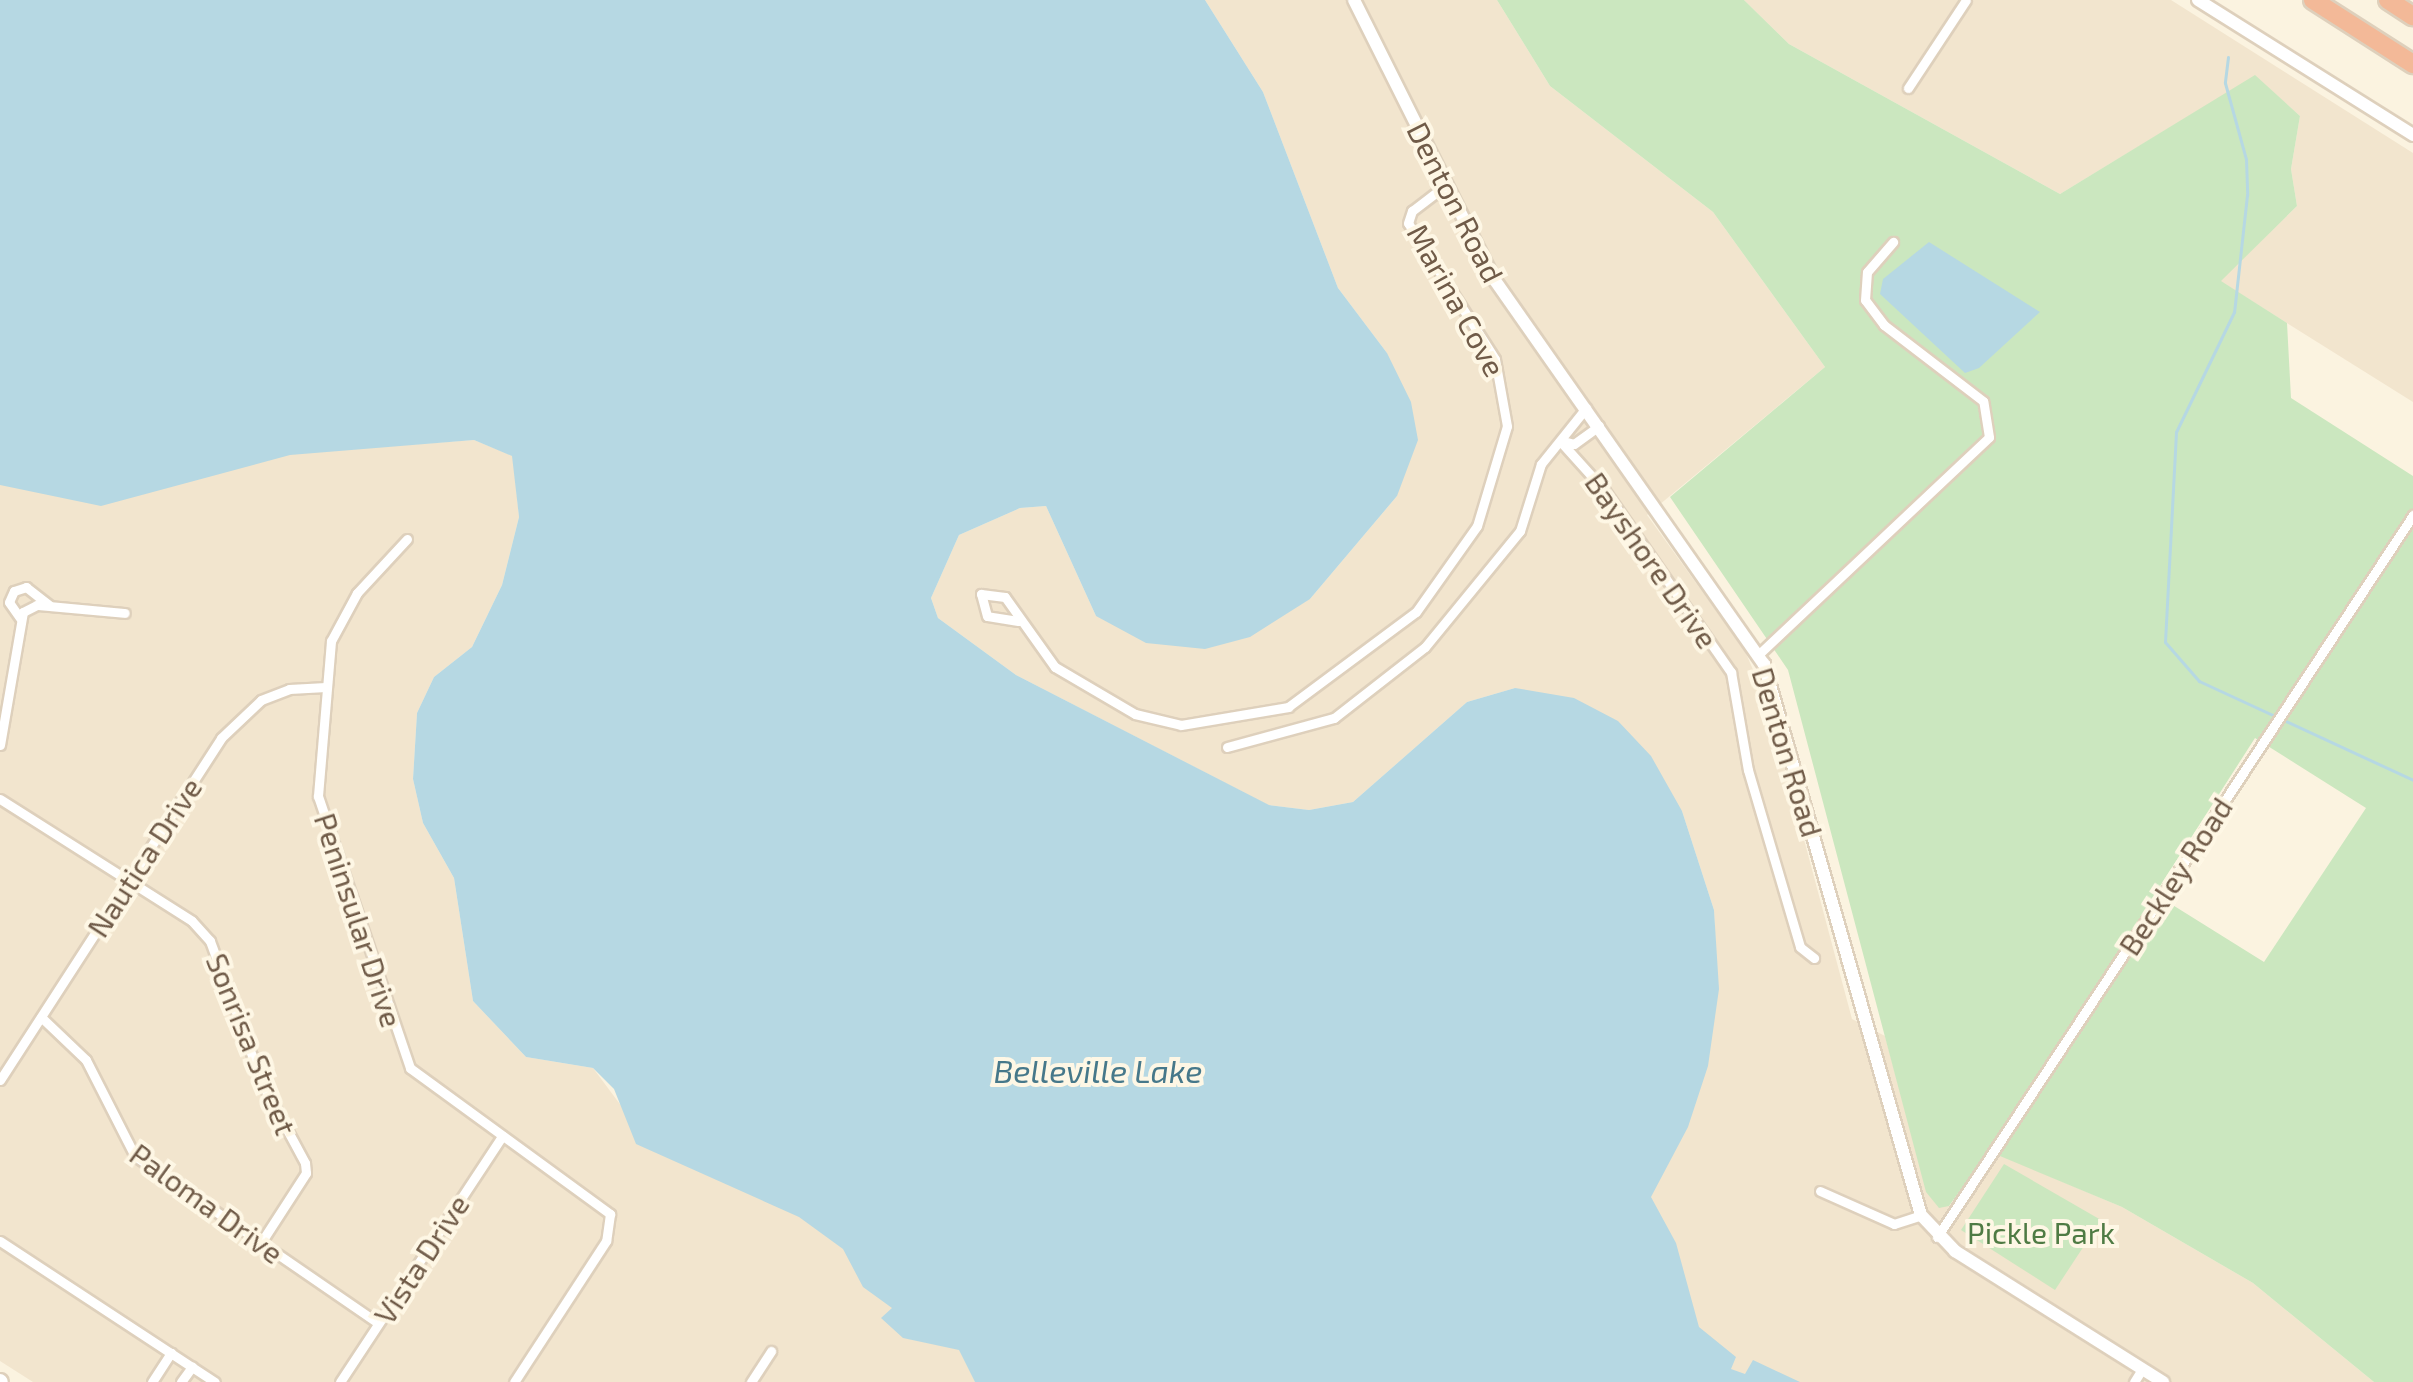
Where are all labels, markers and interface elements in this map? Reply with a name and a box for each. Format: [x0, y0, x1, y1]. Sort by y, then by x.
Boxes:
street label: Denton Road [1400, 116, 1512, 288]
street label: Marina Cove [1400, 218, 1514, 382]
street label: Bayshore Drive [1578, 465, 1726, 655]
street label: Denton Road [1745, 663, 1831, 841]
street label: Nautica Drive [79, 771, 209, 943]
street label: Beckley Road [2111, 790, 2239, 962]
street label: Peninsular Drive [307, 808, 411, 1032]
street label: Sonrisa Street [199, 948, 305, 1140]
water label: Belleville Lake [993, 1051, 1203, 1089]
street label: Paloma Drive [123, 1135, 291, 1271]
street label: Vista Drive [366, 1188, 476, 1330]
park label: Pickle Park [1967, 1214, 2115, 1250]

